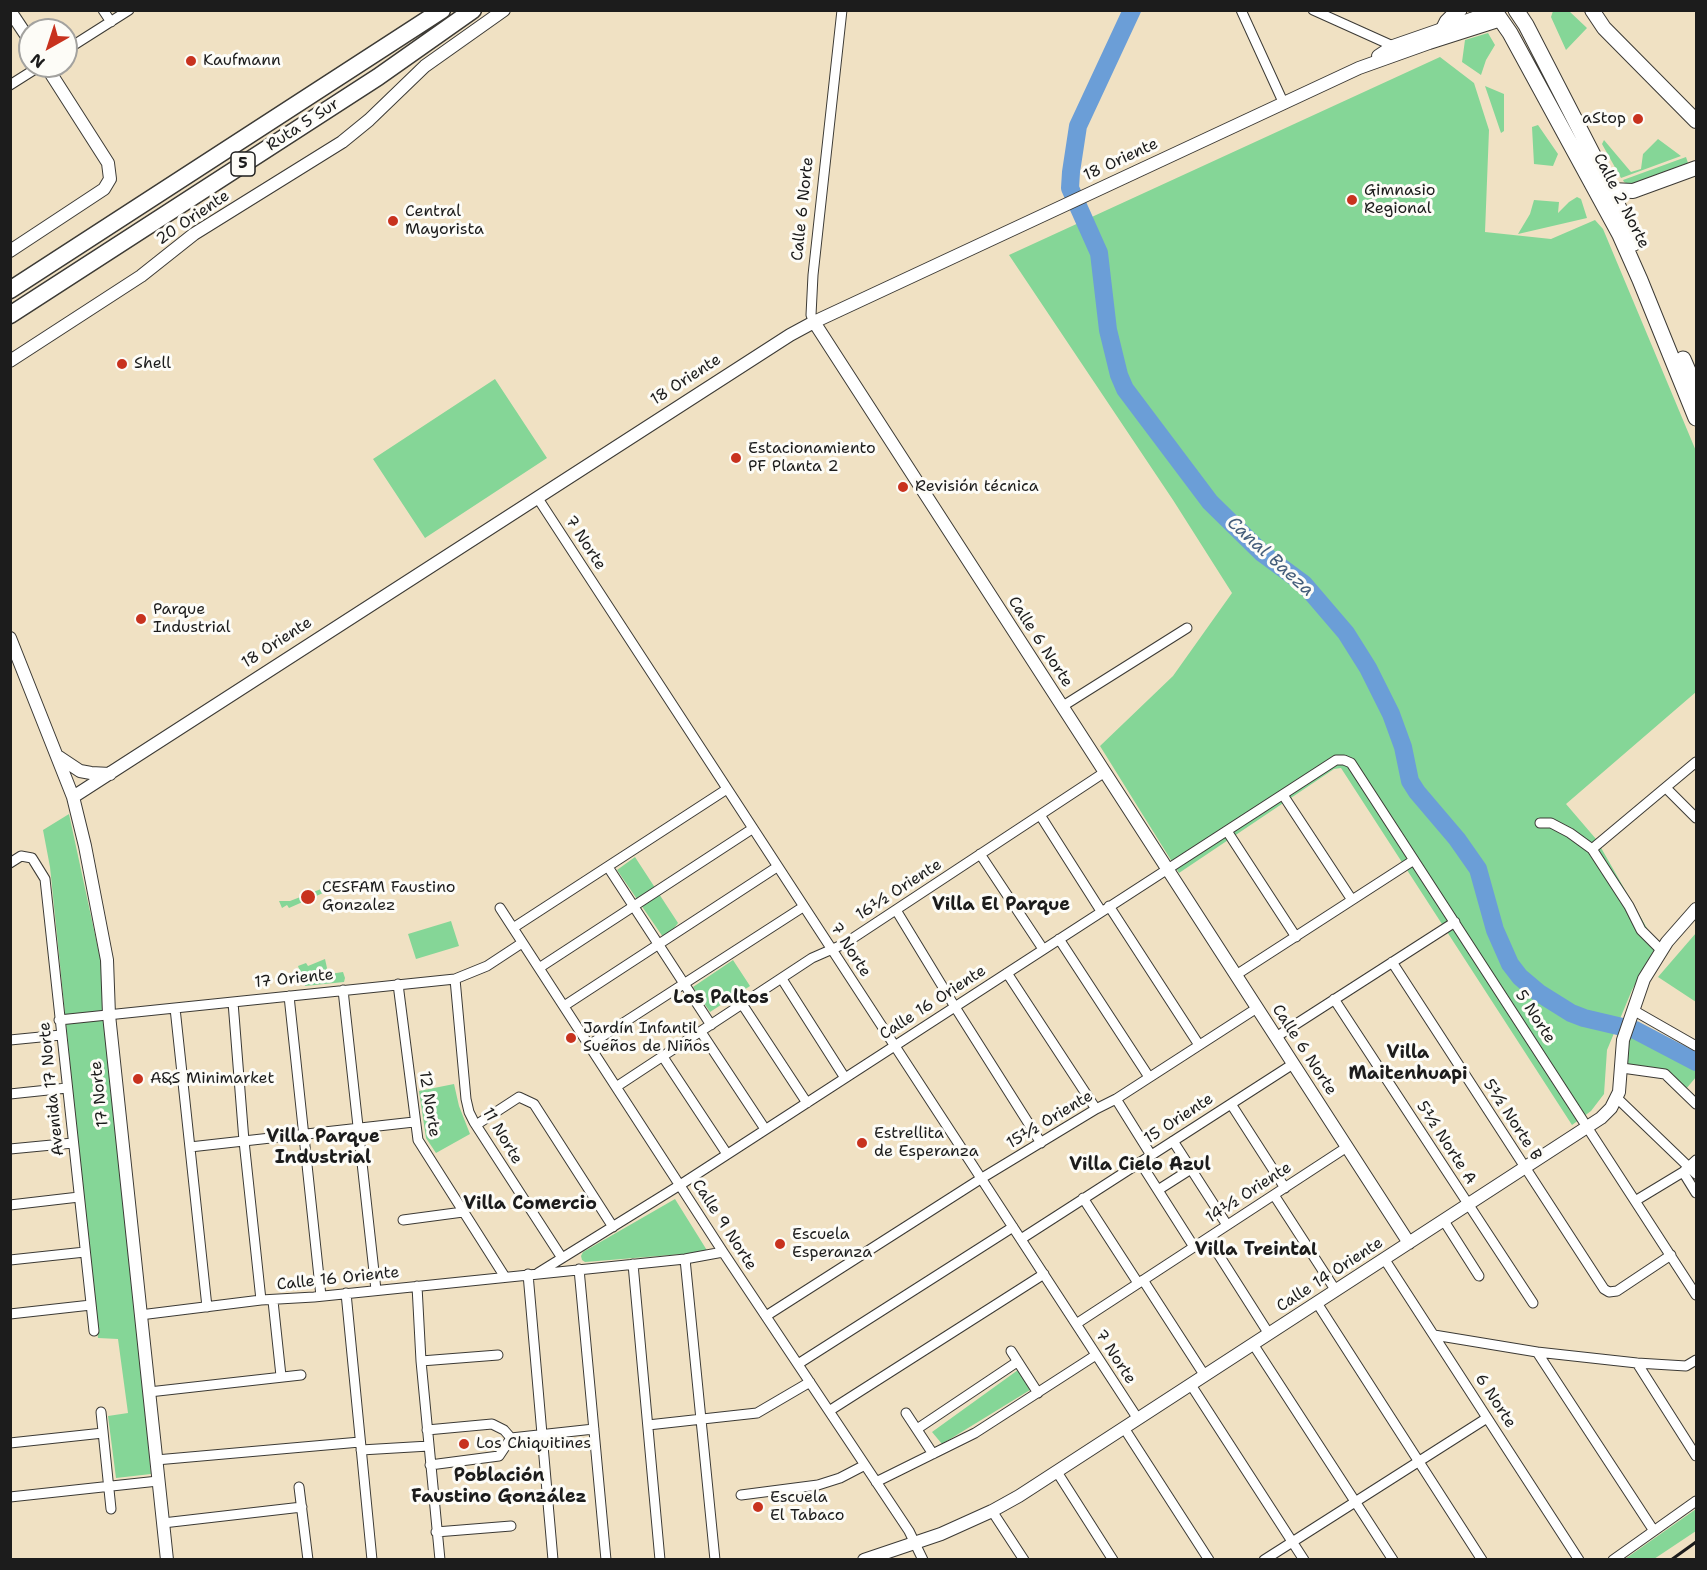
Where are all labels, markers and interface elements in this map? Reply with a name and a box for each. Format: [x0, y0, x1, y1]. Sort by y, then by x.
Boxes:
north arrow [18, 18, 78, 78]
text: N [26, 49, 49, 73]
place label: Kaufmann [203, 51, 281, 71]
marker: Kaufmann [184, 54, 198, 68]
street label: Ruta 5 Sur [263, 95, 343, 155]
place label: aStop [1582, 109, 1626, 129]
marker: aStop [1631, 112, 1645, 126]
street label: 18 Oriente [1081, 134, 1161, 186]
street label: Calle 2 Norte [1589, 150, 1653, 252]
road number: 5 [231, 152, 255, 176]
street label: Calle 6 Norte [788, 156, 818, 262]
place label: Gimnasio Regional [1364, 181, 1435, 219]
street label: 20 Oriente [153, 187, 233, 249]
marker: Gimnasio Regional [1345, 193, 1359, 207]
place label: Central Mayorista [405, 202, 484, 240]
marker: Central Mayorista [386, 214, 400, 228]
street label: 18 Oriente [647, 350, 725, 410]
place label: Shell [134, 354, 171, 374]
marker: Shell [115, 357, 129, 371]
place label: Estacionamiento PF Planta 2 [748, 439, 876, 477]
marker: Estacionamiento PF Planta 2 [729, 451, 743, 465]
place label: Revisión técnica [915, 477, 1039, 497]
marker: Revisión técnica [896, 480, 910, 494]
street label: 7 Norte [560, 512, 610, 574]
water label: Canal Baeza [1222, 512, 1318, 602]
street label: Calle 6 Norte [1004, 593, 1076, 691]
place label: Parque Industrial [153, 600, 231, 638]
marker: Parque Industrial [134, 612, 148, 626]
street label: 18 Oriente [238, 613, 316, 673]
street label: 16½ Oriente [853, 855, 945, 925]
place label: CESFAM Faustino Gonzalez [322, 878, 456, 916]
marker: CESFAM Faustino Gonzalez [299, 888, 317, 906]
district label: Villa El Parque [932, 894, 1070, 916]
street label: 7 Norte [825, 919, 875, 981]
street label: Calle 16 Oriente [876, 961, 990, 1045]
street label: 17 Oriente [254, 965, 334, 993]
district label: Los Paltos [673, 987, 769, 1009]
street label: 5 Norte [1511, 987, 1559, 1047]
street label: Calle 6 Norte [1268, 1001, 1340, 1099]
place label: Jardín Infantil Sueños de Niños [583, 1019, 710, 1057]
street label: Avenida 17 Norte [35, 1021, 69, 1157]
marker: Jardín Infantil Sueños de Niños [564, 1031, 578, 1045]
district label: Villa Maitenhuapi [1348, 1042, 1468, 1084]
street label: 17 Norte [87, 1060, 113, 1128]
place label: A&S Minimarket [150, 1069, 274, 1089]
street label: 12 Norte [414, 1070, 444, 1138]
marker: A&S Minimarket [131, 1072, 145, 1086]
street label: 5½ Norte B [1479, 1076, 1545, 1164]
street label: 15½ Oriente [1003, 1087, 1097, 1153]
street label: 15 Oriente [1141, 1090, 1217, 1148]
street label: 5½ Norte A [1412, 1098, 1480, 1188]
street label: 11 Norte [478, 1104, 526, 1168]
place label: Estrellita de Esperanza [874, 1124, 979, 1162]
district label: Villa Parque Industrial [266, 1126, 380, 1168]
marker: Estrellita de Esperanza [855, 1136, 869, 1150]
district label: Villa Cielo Azul [1069, 1154, 1211, 1176]
street label: 14½ Oriente [1203, 1158, 1295, 1228]
street label: Calle 9 Norte [688, 1176, 760, 1274]
district label: Villa Comercio [463, 1193, 597, 1215]
place label: Escuela Esperanza [792, 1225, 872, 1263]
street label: Calle 14 Oriente [1273, 1233, 1387, 1317]
marker: Escuela Esperanza [773, 1237, 787, 1251]
district label: Villa Treintal [1195, 1239, 1317, 1261]
street label: Calle 16 Oriente [276, 1263, 400, 1295]
street label: 7 Norte [1090, 1326, 1140, 1388]
street label: 6 Norte [1470, 1370, 1520, 1432]
place label: Los Chiquitines [476, 1434, 591, 1454]
marker: Los Chiquitines [457, 1437, 471, 1451]
district label: Población Faustino González [411, 1465, 587, 1508]
place label: Escuela El Tabaco [770, 1488, 844, 1526]
marker: Escuela El Tabaco [751, 1500, 765, 1514]

